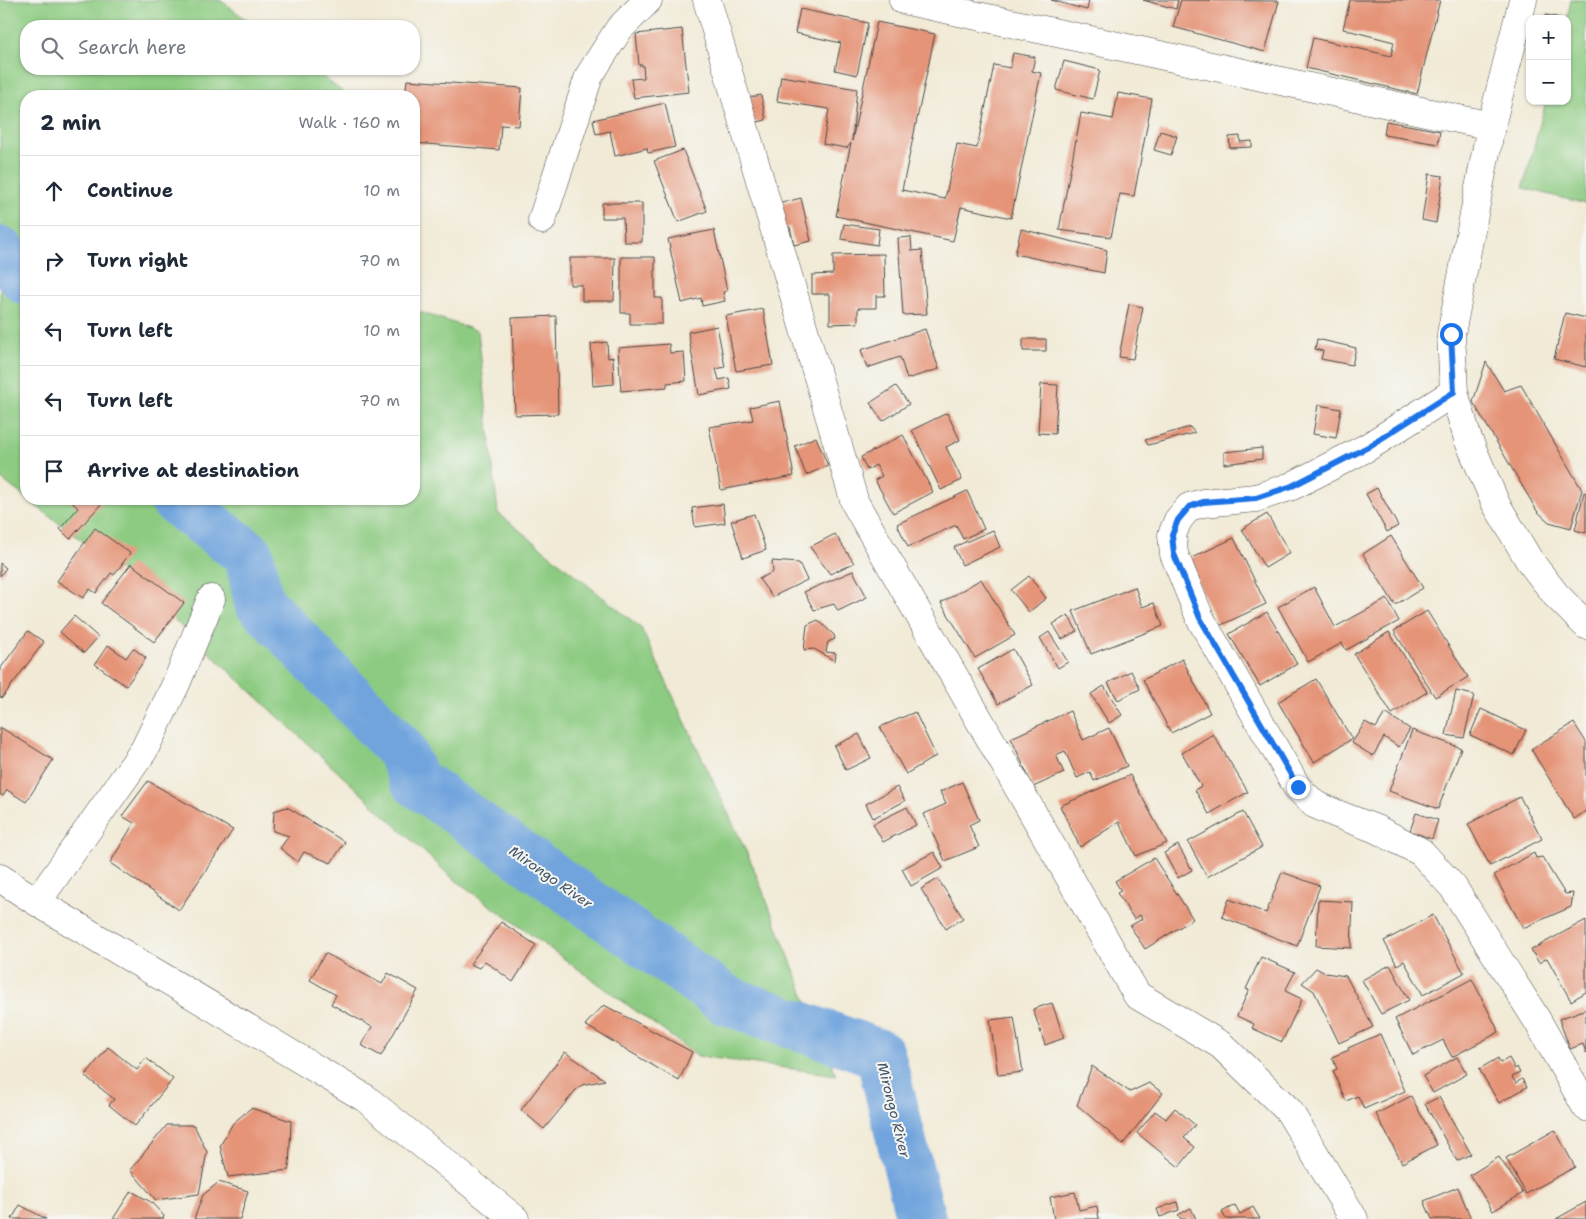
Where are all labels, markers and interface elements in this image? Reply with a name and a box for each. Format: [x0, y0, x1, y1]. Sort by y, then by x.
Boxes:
map controls [1526, 15, 1571, 105]
button: + [1526, 15, 1571, 60]
search box [20, 20, 420, 75]
icon: search [38, 34, 66, 62]
text: Search here [78, 35, 187, 60]
button: − [1526, 60, 1571, 105]
text: 2 min [40, 109, 101, 137]
text: Walk · 160 m [299, 112, 400, 133]
icon: ahead [40, 177, 68, 205]
text: Continue [87, 178, 173, 203]
text: 10 m [363, 180, 400, 201]
icon: right [40, 247, 68, 275]
text: Turn right [87, 248, 188, 273]
text: 70 m [359, 250, 400, 271]
icon: left [40, 317, 68, 345]
text: Turn left [87, 318, 173, 343]
text: 10 m [363, 320, 400, 341]
route start [1440, 323, 1463, 346]
icon: left [40, 387, 68, 415]
text: Turn left [87, 388, 173, 413]
text: 70 m [359, 390, 400, 411]
icon: arrive [40, 457, 68, 485]
text: Arrive at destination [87, 458, 299, 483]
route end [1287, 776, 1310, 799]
water label: Mirongo River [506, 842, 596, 913]
water label: Mirongo River [873, 1060, 915, 1160]

